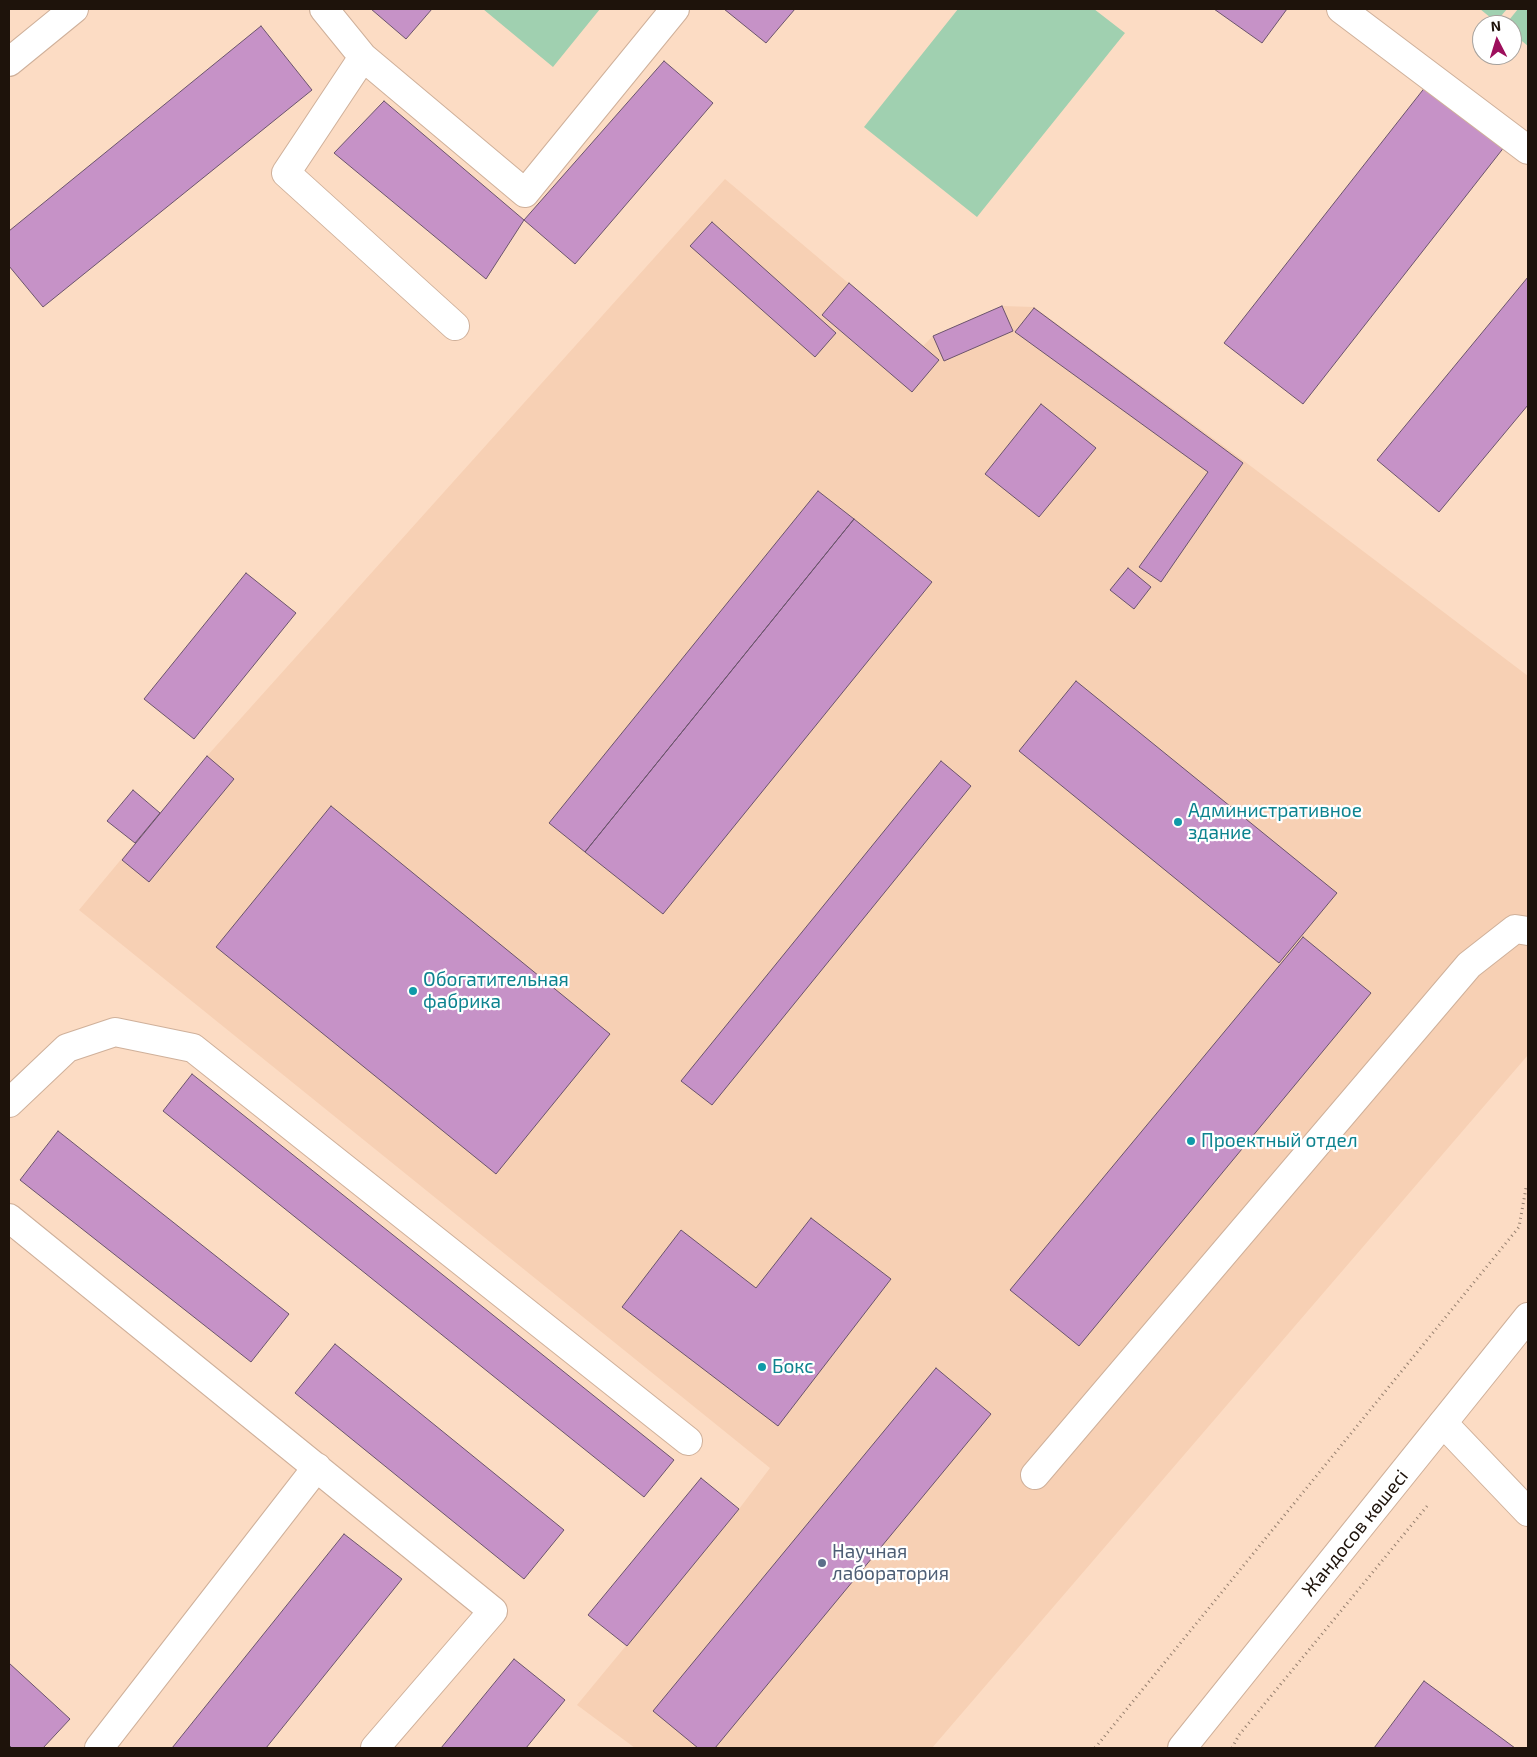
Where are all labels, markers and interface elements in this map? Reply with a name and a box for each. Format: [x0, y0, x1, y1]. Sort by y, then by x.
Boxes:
north arrow [1472, 15, 1522, 65]
text: N [1490, 17, 1502, 34]
place label: Административное здание [1188, 800, 1362, 844]
marker: Административное здание [1172, 816, 1184, 828]
place label: Обогатительная фабрика [423, 969, 569, 1013]
marker: Обогатительная фабрика [407, 985, 419, 997]
place label: Проектный отдел [1201, 1130, 1358, 1152]
marker: Проектный отдел [1185, 1135, 1197, 1147]
place label: Бокс [772, 1356, 814, 1378]
marker: Бокс [756, 1361, 768, 1373]
street label: Жандосов көшесі [1297, 1465, 1413, 1601]
place label: Научная лаборатория [832, 1541, 949, 1585]
marker: Научная лаборатория [816, 1557, 828, 1569]

